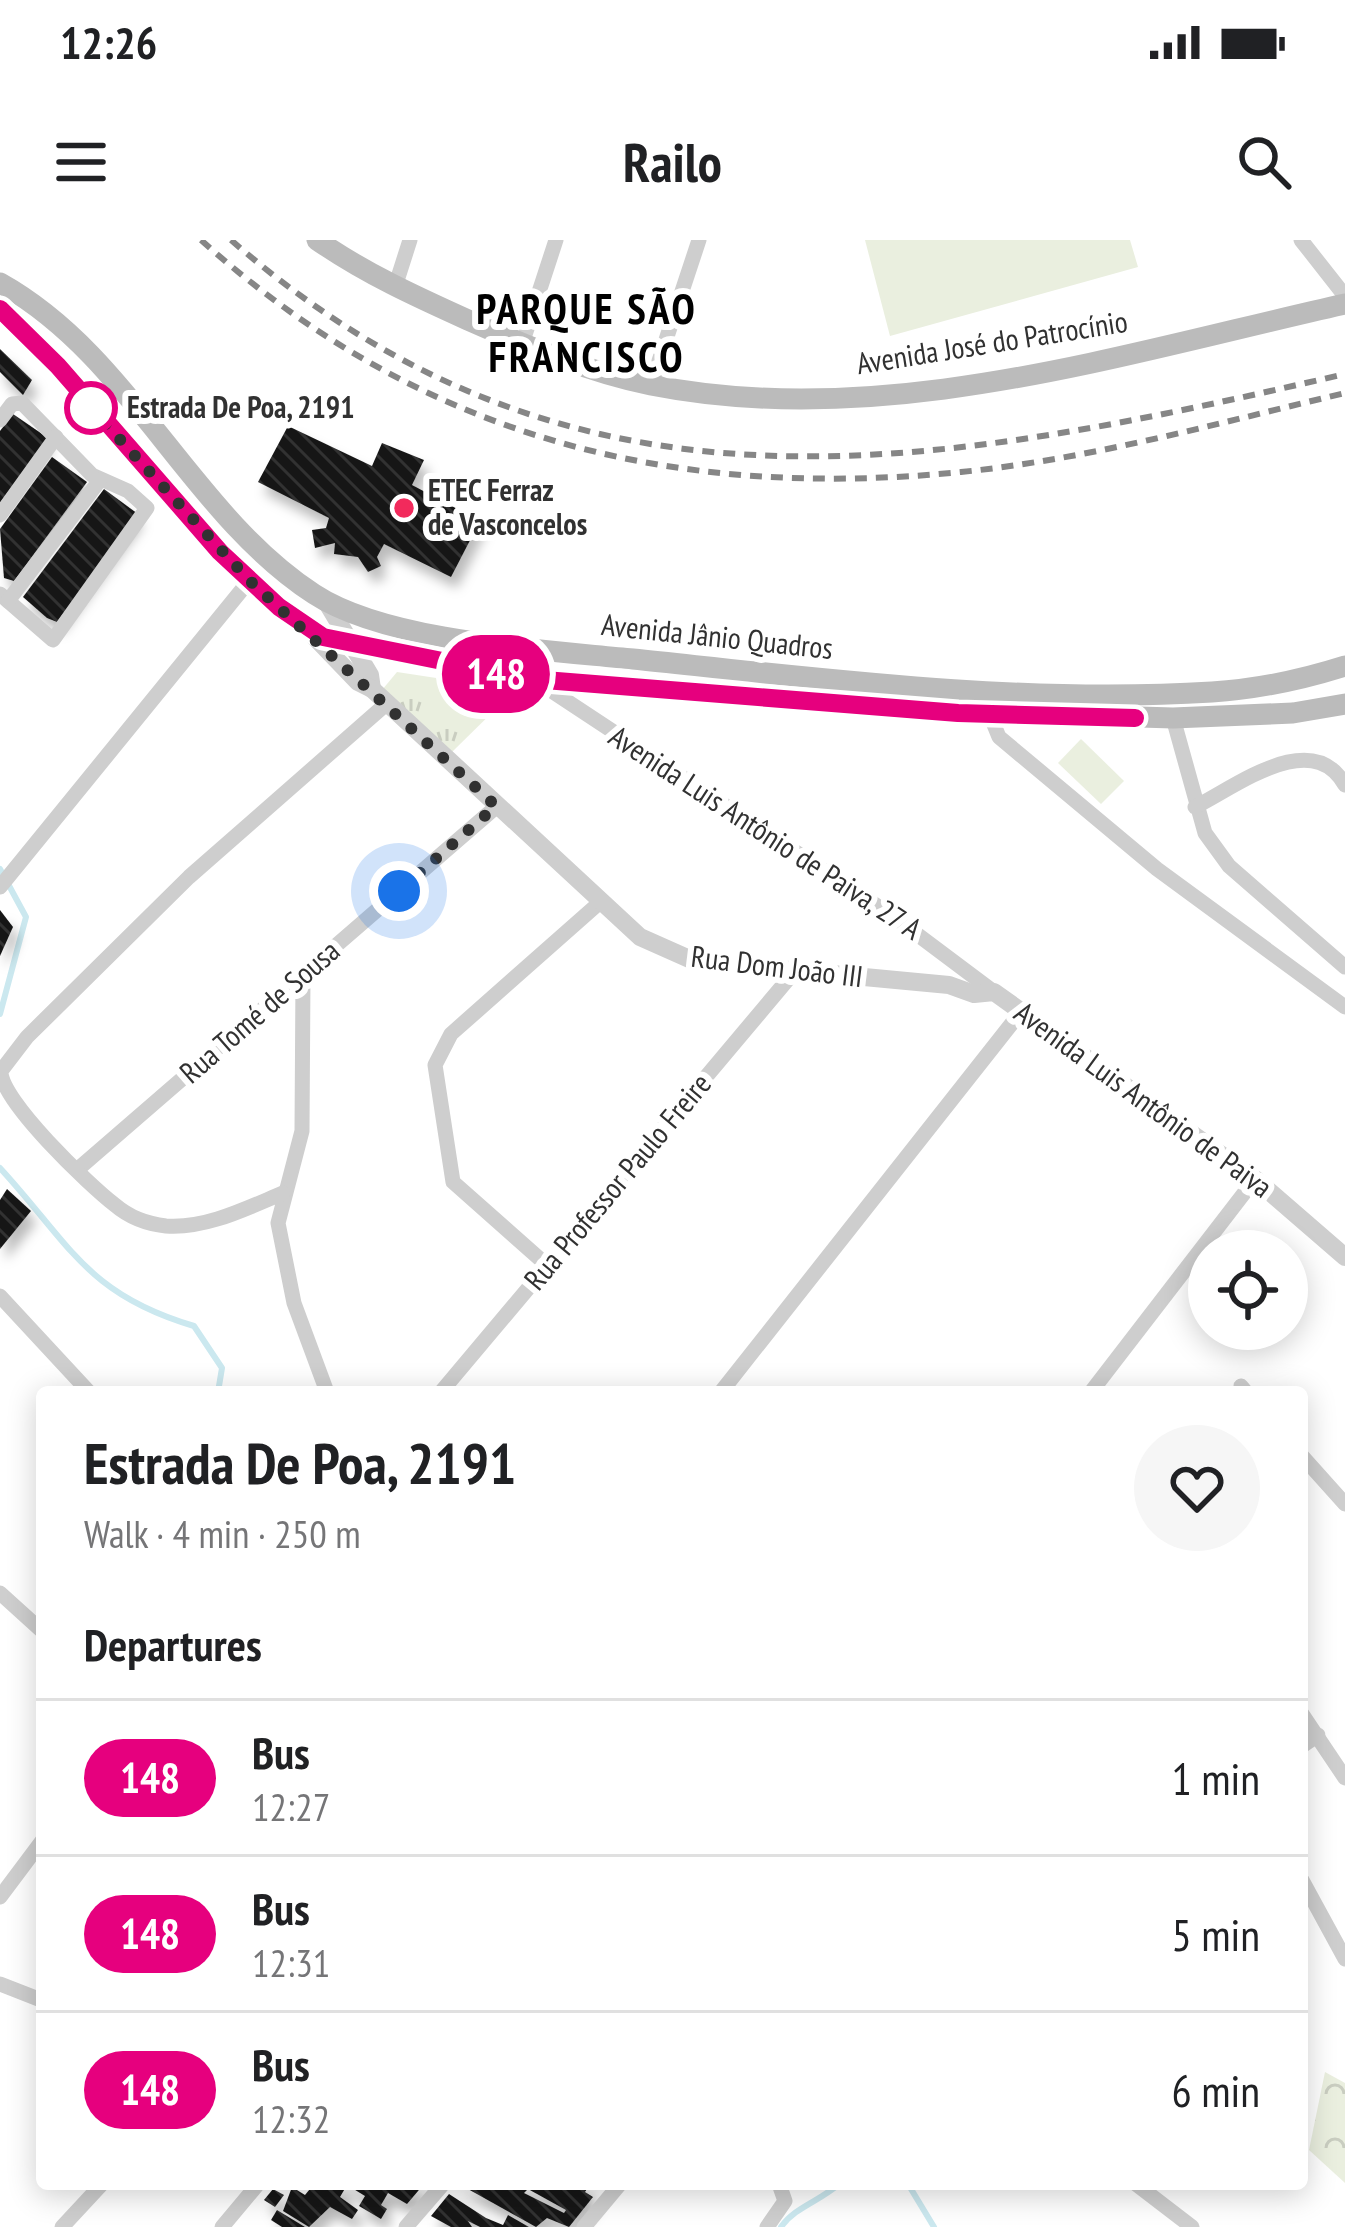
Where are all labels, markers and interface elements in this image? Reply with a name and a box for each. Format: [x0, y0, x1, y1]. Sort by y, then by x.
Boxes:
text: 12:26 [60, 13, 157, 71]
text: Railo [623, 127, 722, 197]
icon: menu [48, 129, 114, 195]
icon: search [1231, 129, 1297, 195]
district label: PARQUE SÃO FRANCISCO [476, 281, 698, 384]
street label: Avenida José do Patrocínio [854, 301, 1130, 382]
marker: Estrada De Poa, 2191 [66, 383, 116, 433]
place label: Estrada De Poa, 2191 [127, 387, 355, 426]
place label: ETEC Ferraz de Vasconcelos [428, 470, 587, 543]
marker: ETEC Ferraz de Vasconcelos [391, 495, 417, 521]
street label: Avenida Jânio Quadros [600, 604, 835, 667]
line badge: 148 [427, 635, 565, 713]
text: 148 [466, 646, 526, 701]
street label: Avenida Luis Antônio de Paiva, 27 A [602, 716, 930, 948]
your location [369, 861, 429, 921]
street label: Rua Tomé de Sousa [171, 931, 347, 1091]
street label: Rua Dom João III [689, 936, 865, 995]
street label: Avenida Luis Antônio de Paiva [1007, 992, 1281, 1206]
street label: Rua Professor Paulo Freire [515, 1065, 719, 1297]
map controls [1188, 1230, 1308, 1350]
button: locate [1188, 1230, 1308, 1350]
button: heart [1134, 1425, 1260, 1551]
text: Estrada De Poa, 2191 [84, 1426, 516, 1500]
text: Walk · 4 min · 250 m [84, 1508, 361, 1559]
text: Departures [84, 1615, 262, 1673]
text: Bus [252, 1723, 310, 1781]
text: 1 min [1171, 1749, 1260, 1807]
text: 148 [120, 1750, 180, 1805]
text: 12:27 [252, 1781, 330, 1832]
text: Bus [252, 1879, 310, 1937]
text: 5 min [1171, 1905, 1260, 1963]
text: 148 [120, 1906, 180, 1961]
text: 12:31 [252, 1937, 330, 1988]
text: Bus [252, 2035, 310, 2093]
text: 6 min [1171, 2061, 1260, 2119]
text: 148 [120, 2062, 180, 2117]
text: 12:32 [252, 2093, 330, 2144]

